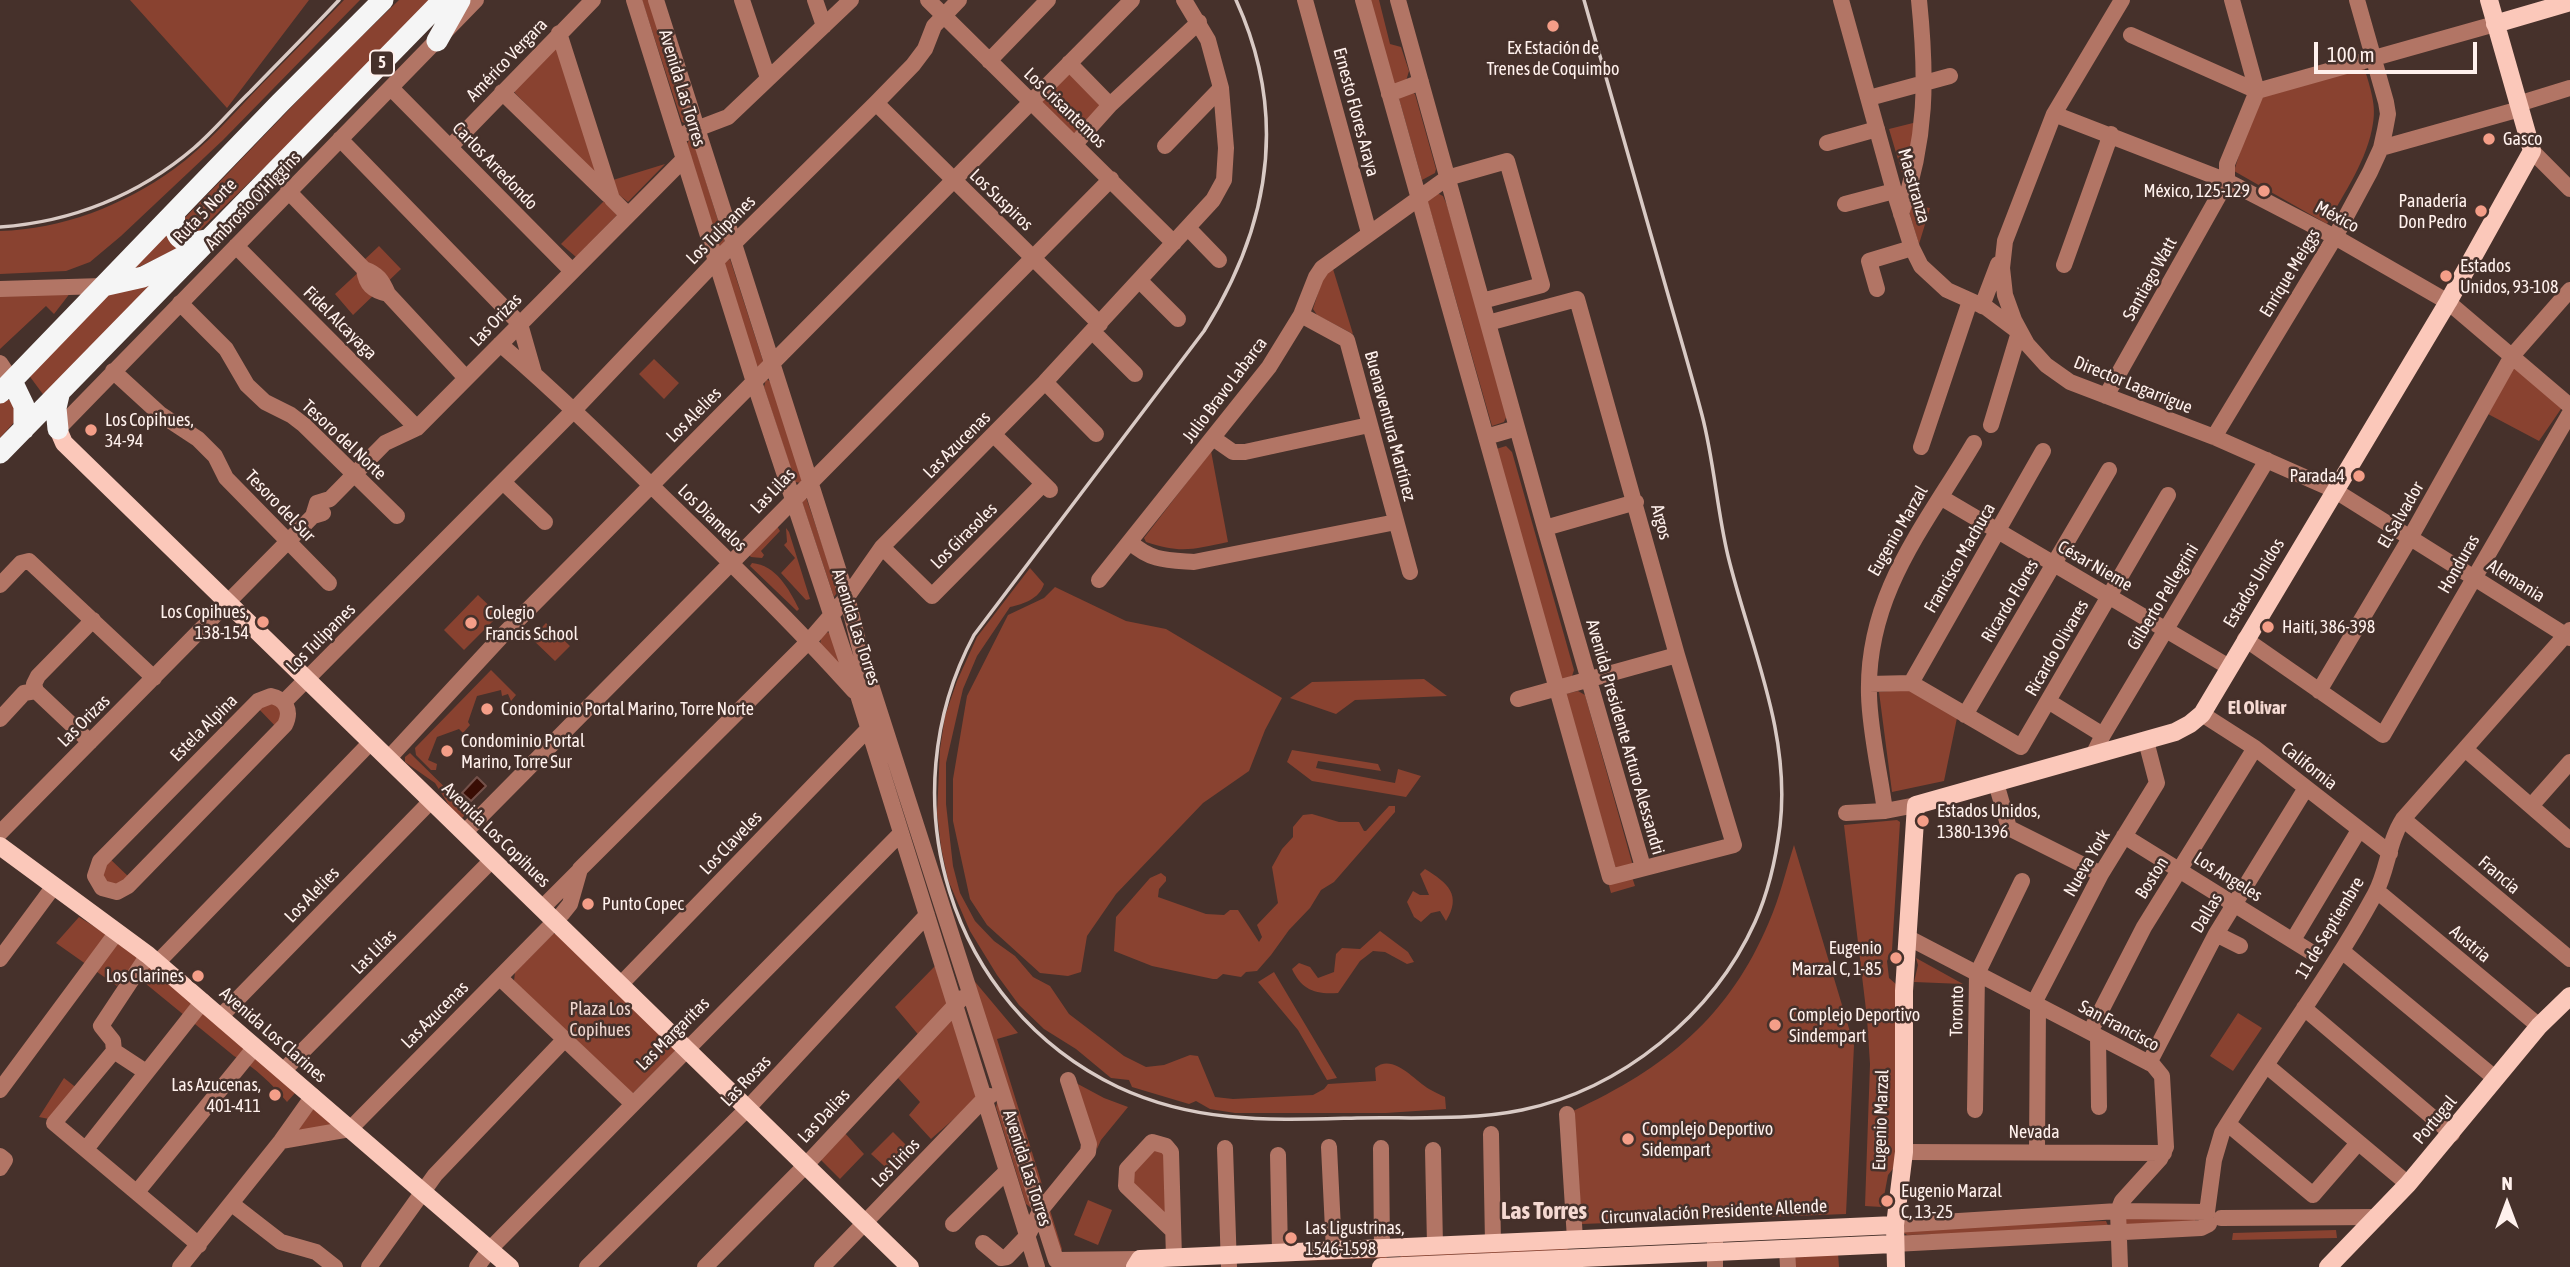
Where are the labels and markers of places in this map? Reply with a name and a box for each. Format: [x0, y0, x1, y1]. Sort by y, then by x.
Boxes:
marker: Ex Estación de Trenes de Coquimbo [1545, 18, 1561, 34]
place label: Ex Estación de Trenes de Coquimbo [1486, 37, 1620, 80]
place label: Gasco [2503, 128, 2542, 150]
marker: Gasco [2481, 131, 2497, 147]
place label: México, 125-129 [2143, 180, 2250, 202]
marker: México, 125-129 [2256, 183, 2272, 199]
place label: Panadería Don Pedro [2398, 190, 2467, 232]
marker: Panadería Don Pedro [2473, 203, 2489, 219]
place label: Estados Unidos, 93-108 [2460, 255, 2558, 298]
marker: Estados Unidos, 93-108 [2438, 268, 2454, 284]
place label: Los Copihues, 34-94 [105, 409, 194, 452]
marker: Los Copihues, 34-94 [83, 422, 99, 438]
place label: Parada4 [2289, 465, 2345, 487]
marker: Parada4 [2351, 468, 2367, 484]
place label: Los Copihues, 138-154 [160, 601, 249, 644]
place label: Colegio Francis School [485, 602, 578, 644]
marker: Los Copihues, 138-154 [255, 614, 271, 630]
marker: Colegio Francis School [463, 615, 479, 631]
place label: Haití, 386-398 [2282, 616, 2375, 638]
marker: Haití, 386-398 [2260, 619, 2276, 635]
place label: Condominio Portal Marino, Torre Norte [501, 698, 754, 720]
marker: Condominio Portal Marino, Torre Norte [479, 701, 495, 717]
place label: Condominio Portal Marino, Torre Sur [461, 730, 585, 772]
marker: Condominio Portal Marino, Torre Sur [439, 743, 455, 759]
place label: Estados Unidos, 1380-1396 [1937, 800, 2040, 842]
marker: Estados Unidos, 1380-1396 [1915, 813, 1931, 829]
place label: Punto Copec [602, 893, 684, 915]
marker: Punto Copec [580, 896, 596, 912]
place label: Eugenio Marzal C, 1-85 [1791, 937, 1882, 979]
marker: Eugenio Marzal C, 1-85 [1888, 950, 1904, 966]
place label: Los Clarines [106, 965, 184, 987]
marker: Los Clarines [190, 968, 206, 984]
place label: Complejo Deportivo Sindempart [1789, 1004, 1920, 1046]
marker: Complejo Deportivo Sindempart [1767, 1017, 1783, 1033]
place label: Las Azucenas, 401-411 [171, 1074, 261, 1116]
marker: Las Azucenas, 401-411 [267, 1087, 283, 1103]
place label: Complejo Deportivo Sidempart [1642, 1118, 1773, 1160]
marker: Complejo Deportivo Sidempart [1620, 1131, 1636, 1147]
place label: Eugenio Marzal C, 13-25 [1901, 1180, 2002, 1222]
marker: Eugenio Marzal C, 13-25 [1879, 1193, 1895, 1209]
place label: Las Ligustrinas, 1546-1598 [1305, 1217, 1404, 1260]
marker: Las Ligustrinas, 1546-1598 [1283, 1230, 1299, 1246]

